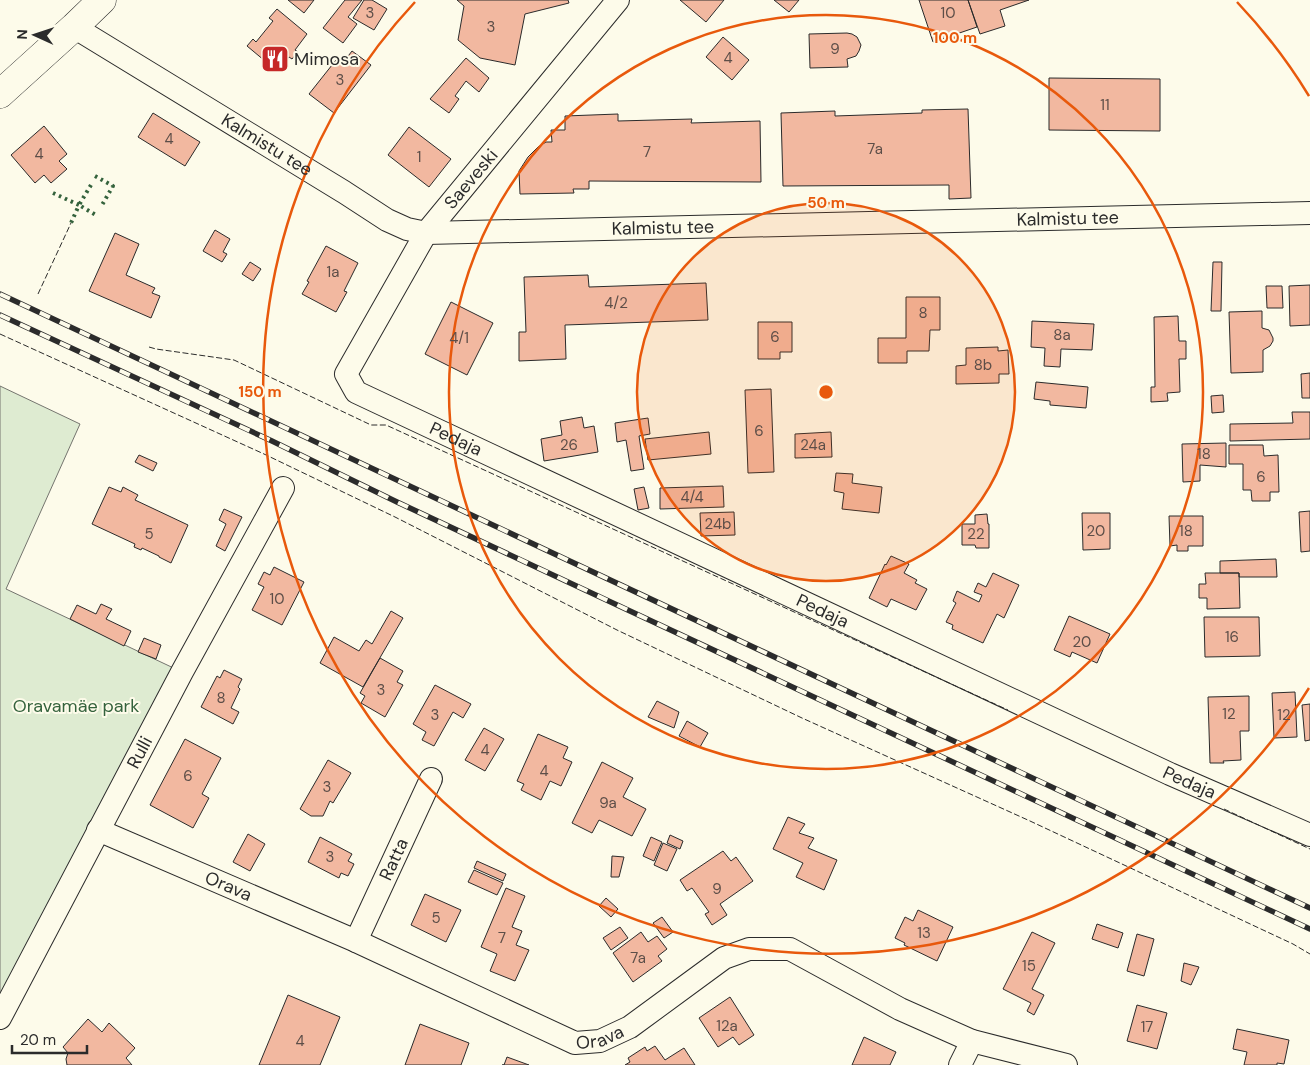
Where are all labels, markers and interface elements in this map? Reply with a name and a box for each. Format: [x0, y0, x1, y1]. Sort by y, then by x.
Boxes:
house number: 3 [366, 3, 374, 23]
house number: 10 [941, 3, 955, 23]
north arrow [10, 10, 60, 60]
house number: 3 [487, 17, 495, 37]
text: 100 m [933, 28, 977, 48]
text: N [13, 29, 31, 40]
house number: 9 [830, 39, 840, 59]
restaurant icon: Mimosa [260, 44, 290, 74]
place label: Mimosa [294, 47, 359, 71]
house number: 4 [723, 48, 733, 68]
house number: 3 [336, 70, 344, 90]
house number: 11 [1100, 95, 1110, 115]
street label: Kalmistu tee [217, 108, 317, 182]
house number: 4 [164, 129, 174, 149]
house number: 7a [867, 139, 883, 159]
house number: 7 [643, 142, 651, 162]
house number: 4 [34, 144, 44, 164]
street label: Saeveski [439, 144, 503, 214]
house number: 1 [417, 147, 421, 167]
text: 50 m [807, 193, 845, 213]
street label: Kalmistu tee [1016, 205, 1119, 232]
street label: Kalmistu tee [611, 214, 714, 241]
house number: 1a [327, 262, 339, 282]
house number: 4/2 [604, 293, 628, 313]
house number: 8 [918, 303, 928, 323]
house number: 8a [1053, 325, 1071, 345]
house number: 6 [770, 327, 780, 347]
house number: 4/1 [449, 328, 469, 348]
house number: 8b [974, 355, 992, 375]
text: 150 m [239, 382, 282, 402]
centre of rings [817, 383, 835, 401]
street label: Pedaja [426, 416, 486, 462]
house number: 6 [754, 421, 764, 441]
house number: 26 [560, 435, 578, 455]
house number: 24a [800, 435, 826, 455]
house number: 18 [1197, 444, 1211, 464]
house number: 6 [1256, 467, 1266, 487]
house number: 4/4 [680, 487, 704, 507]
house number: 24b [705, 514, 731, 534]
house number: 20 [1087, 521, 1105, 541]
house number: 18 [1179, 521, 1193, 541]
house number: 5 [144, 524, 154, 544]
house number: 22 [967, 524, 985, 544]
street label: Pedaja [792, 588, 853, 634]
house number: 10 [270, 589, 284, 609]
house number: 16 [1225, 627, 1239, 647]
house number: 20 [1073, 632, 1091, 652]
house number: 3 [377, 680, 385, 700]
house number: 8 [216, 688, 226, 708]
park label: Oravamäe park [13, 694, 139, 718]
house number: 12 [1222, 704, 1236, 724]
house number: 3 [431, 705, 439, 725]
house number: 12 [1277, 705, 1291, 725]
street label: Rulli [121, 732, 158, 773]
house number: 4 [480, 740, 490, 760]
street label: Pedaja [1159, 760, 1220, 805]
house number: 4 [539, 761, 549, 781]
house number: 6 [183, 766, 193, 786]
house number: 3 [323, 777, 331, 797]
house number: 9a [599, 793, 617, 813]
street label: Ratta [374, 834, 414, 884]
house number: 3 [326, 847, 334, 867]
street label: Orava [201, 865, 256, 907]
house number: 9 [712, 879, 722, 899]
house number: 5 [431, 908, 441, 928]
house number: 13 [917, 923, 931, 943]
house number: 7 [498, 928, 506, 948]
house number: 7a [630, 948, 646, 968]
house number: 15 [1022, 956, 1036, 976]
house number: 12a [716, 1016, 738, 1036]
house number: 17 [1141, 1017, 1153, 1037]
street label: Orava [575, 1020, 628, 1055]
scale bar [12, 1022, 88, 1054]
text: 20 m [20, 1030, 56, 1050]
house number: 4 [295, 1031, 305, 1051]

